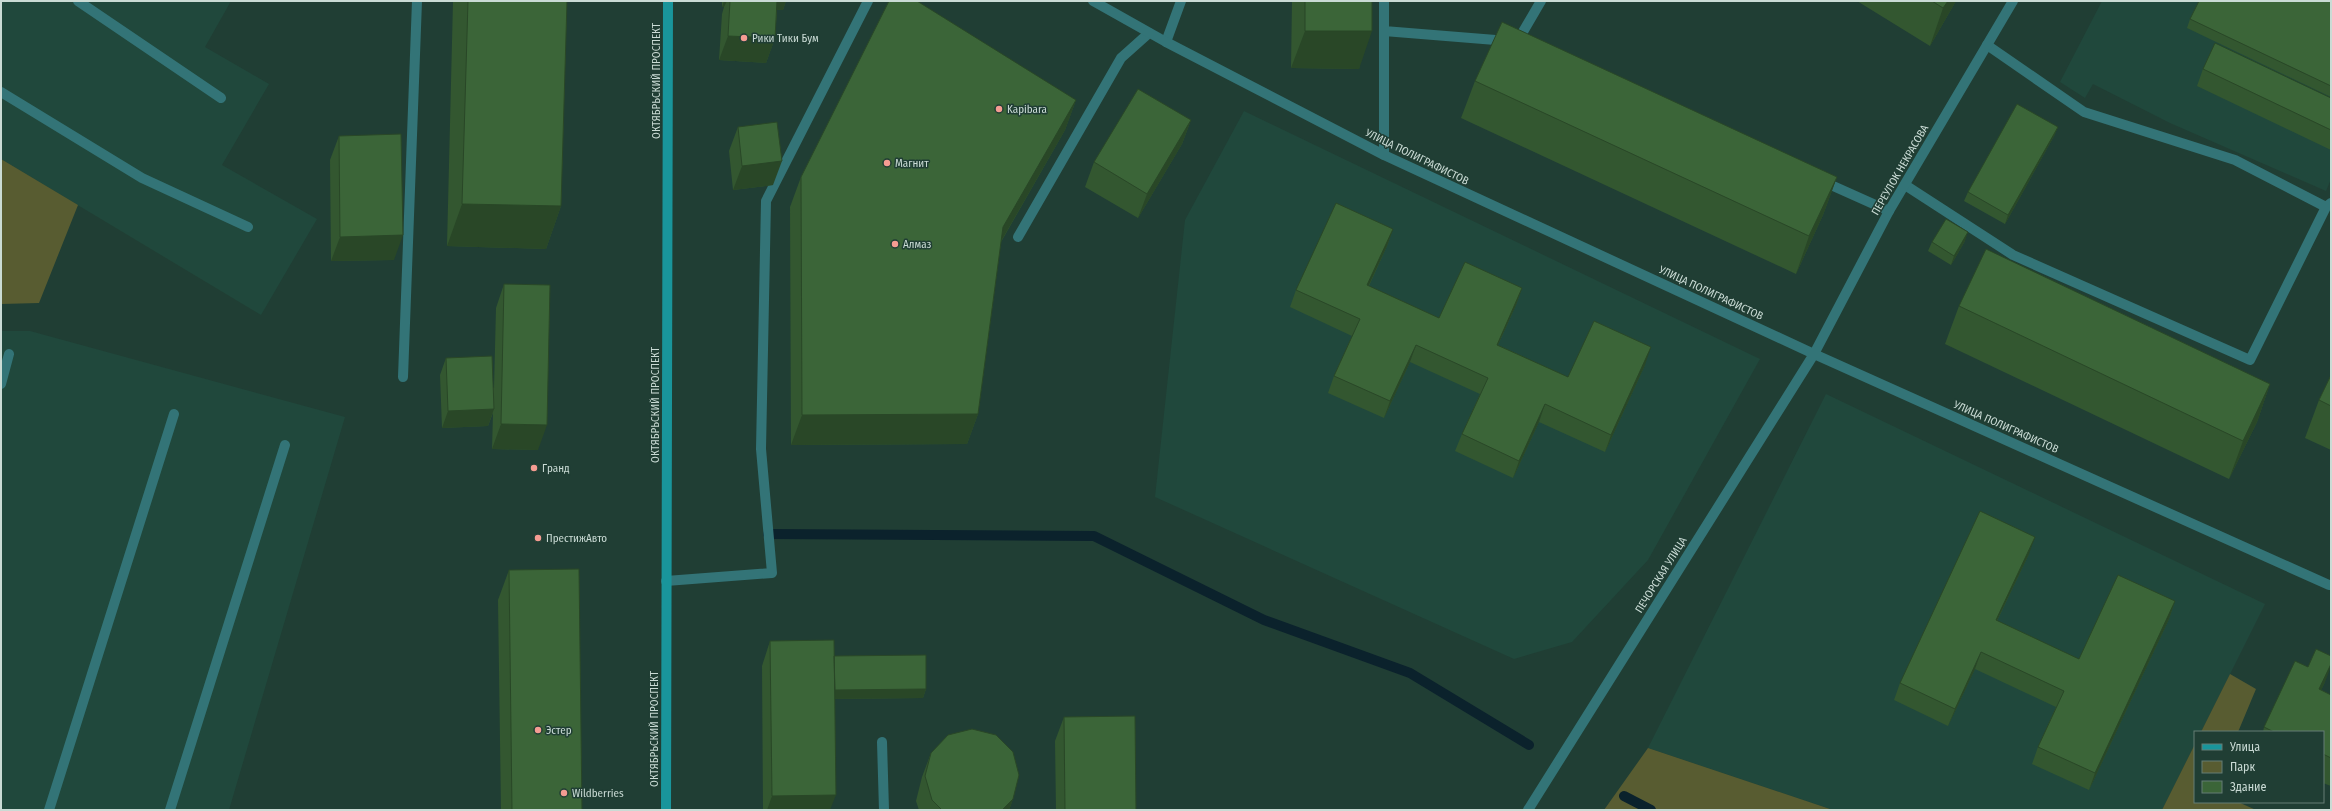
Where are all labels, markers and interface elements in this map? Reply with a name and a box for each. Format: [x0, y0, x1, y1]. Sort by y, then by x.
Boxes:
street label: ОКТЯБРЬСКИЙ ПРОСПЕКТ [650, 22, 663, 139]
place label: Рики Тики Бум [752, 32, 819, 45]
marker: Рики Тики Бум [739, 33, 749, 43]
place label: Kapibara [1007, 103, 1047, 116]
marker: Kapibara [994, 104, 1004, 114]
street label: ПЕРЕУЛОК НЕКРАСОВА [1869, 122, 1931, 217]
street label: УЛИЦА ПОЛИГРАФИСТОВ [1362, 126, 1471, 188]
place label: Магнит [895, 157, 929, 170]
marker: Магнит [882, 158, 892, 168]
place label: Алмаз [903, 238, 932, 251]
marker: Алмаз [890, 239, 900, 249]
street label: УЛИЦА ПОЛИГРАФИСТОВ [1656, 263, 1765, 323]
street label: ОКТЯБРЬСКИЙ ПРОСПЕКТ [649, 346, 662, 463]
street label: УЛИЦА ПОЛИГРАФИСТОВ [1951, 398, 2060, 456]
place label: Гранд [542, 462, 570, 475]
marker: Гранд [529, 463, 539, 473]
place label: ПрестижАвто [546, 532, 607, 545]
marker: ПрестижАвто [533, 533, 543, 543]
street label: ПЕЧОРСКАЯ УЛИЦА [1632, 534, 1690, 615]
street label: ОКТЯБРЬСКИЙ ПРОСПЕКТ [648, 670, 661, 787]
place label: Эстер [546, 724, 572, 737]
marker: Эстер [533, 725, 543, 735]
legend [2194, 731, 2324, 803]
text: Улица [2229, 740, 2260, 754]
text: Парк [2230, 760, 2256, 774]
text: Здание [2230, 780, 2266, 794]
place label: Wildberries [572, 787, 624, 800]
marker: Wildberries [559, 788, 569, 798]

